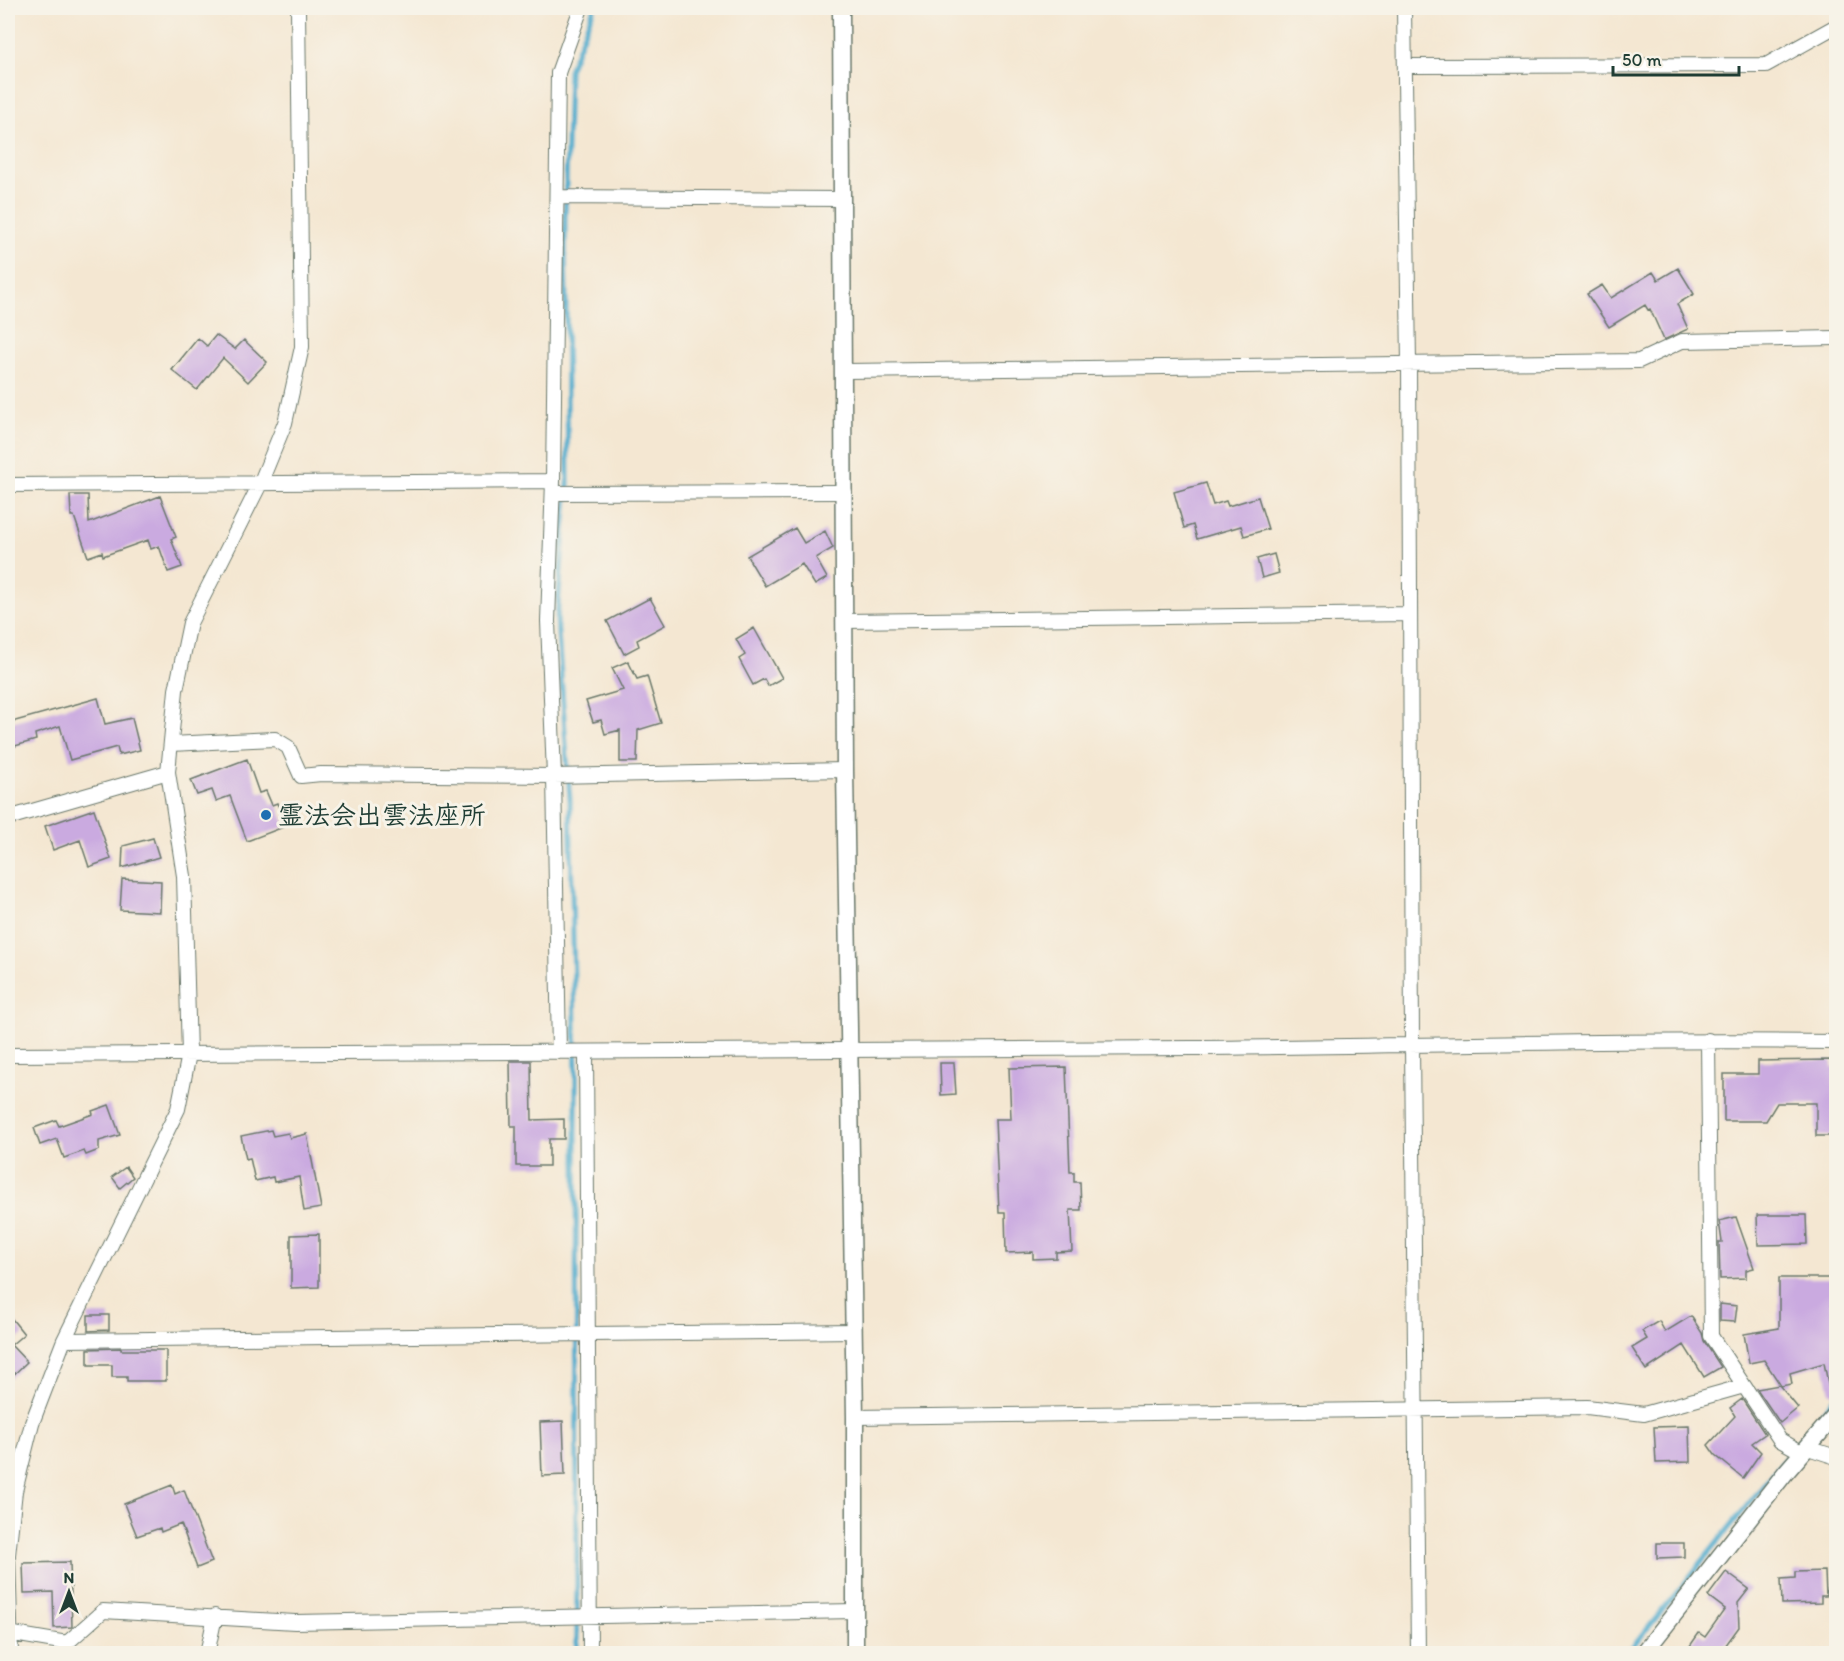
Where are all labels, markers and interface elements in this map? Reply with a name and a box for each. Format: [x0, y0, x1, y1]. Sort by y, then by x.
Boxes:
scale bar [1613, 39, 1739, 77]
text: 50 m [1622, 49, 1662, 71]
place label: 霊法会出雲法座所 [278, 799, 486, 831]
marker: 霊法会出雲法座所 [259, 808, 273, 822]
north arrow [39, 1562, 99, 1622]
text: N [64, 1568, 74, 1587]

